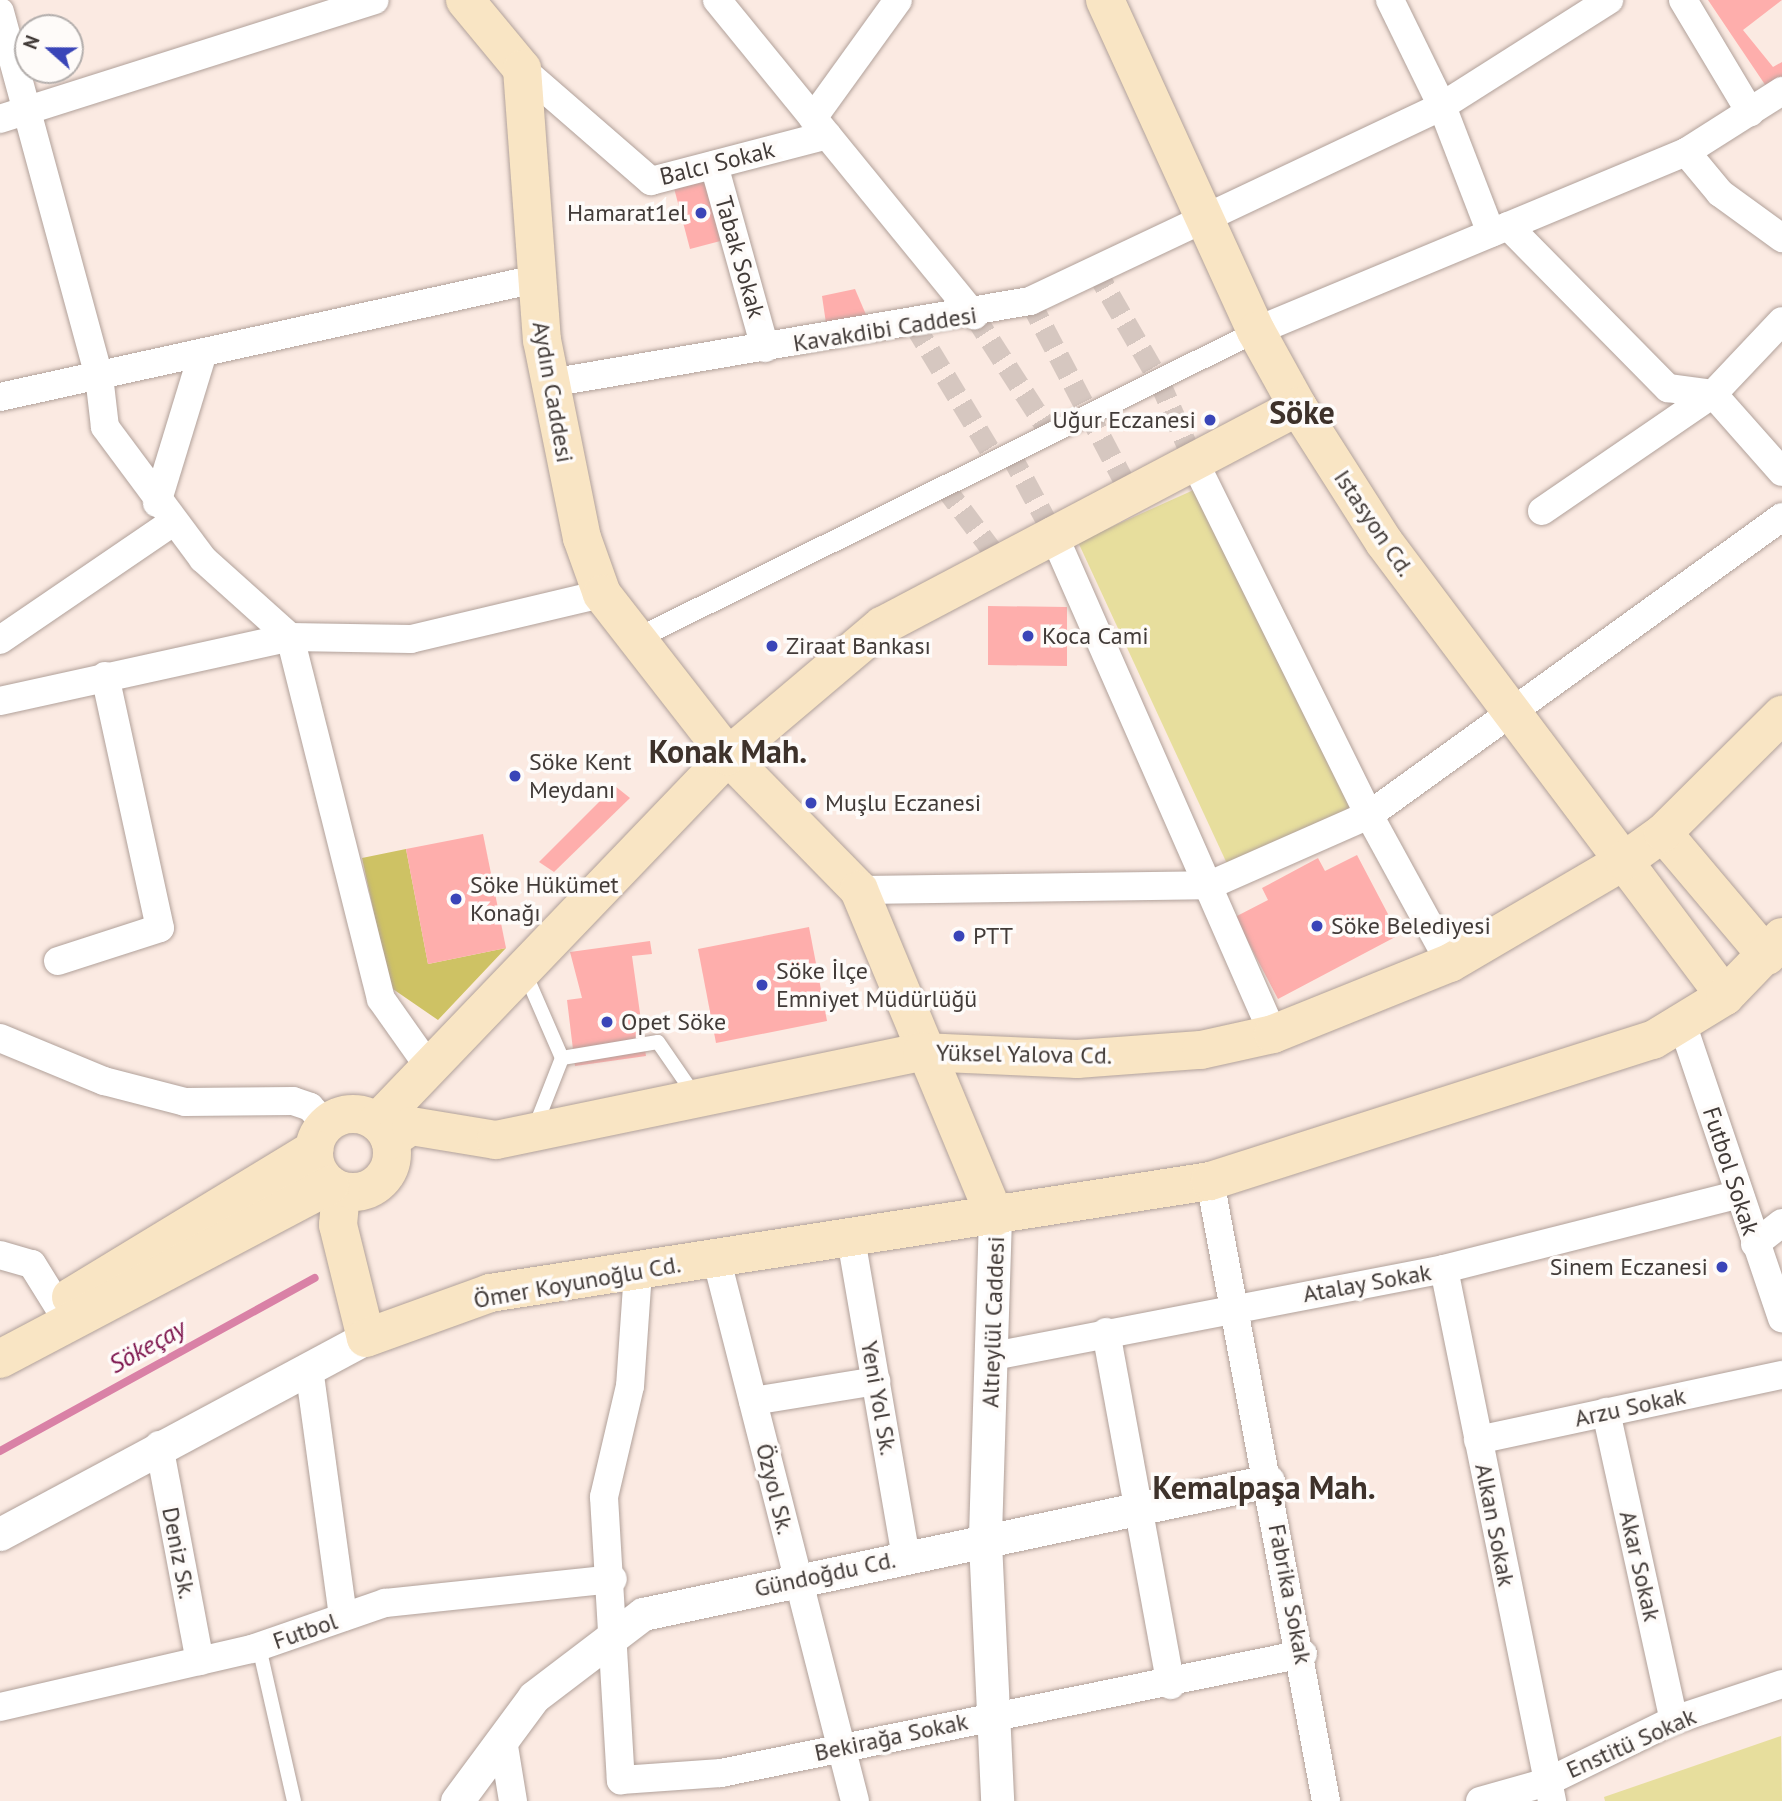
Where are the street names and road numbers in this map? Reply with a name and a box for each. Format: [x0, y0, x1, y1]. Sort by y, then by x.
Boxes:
street label: Balcı Sokak [657, 135, 777, 191]
street label: Tabak Sokak [709, 192, 771, 322]
street label: Kavakdibi Caddesi [791, 300, 979, 358]
street label: Aydın Caddesi [526, 319, 580, 465]
street label: Istasyon Cd. [1328, 464, 1420, 582]
street label: Yüksel Yalova Cd. [935, 1038, 1113, 1070]
street label: Futbol Sokak [1697, 1103, 1765, 1239]
street label: Altıeylül Caddesi [976, 1236, 1010, 1408]
street label: Ömer Koyunoğlu Cd. [471, 1250, 683, 1314]
street label: Atalay Sokak [1300, 1257, 1434, 1309]
street label: Yeni Yol Sk. [855, 1338, 903, 1458]
street label: Arzu Sokak [1572, 1381, 1688, 1433]
street label: Özyol Sk. [750, 1440, 800, 1538]
street label: Alkan Sokak [1469, 1461, 1521, 1589]
street label: Deniz Sk. [156, 1504, 202, 1602]
street label: Akar Sokak [1613, 1508, 1667, 1624]
street label: Fabrika Sokak [1262, 1521, 1318, 1667]
street label: Gündoğdu Cd. [752, 1545, 898, 1603]
street label: Futbol [269, 1607, 341, 1655]
street label: Enstitü Sokak [1562, 1702, 1700, 1784]
street label: Bekirağa Sokak [812, 1707, 970, 1767]

